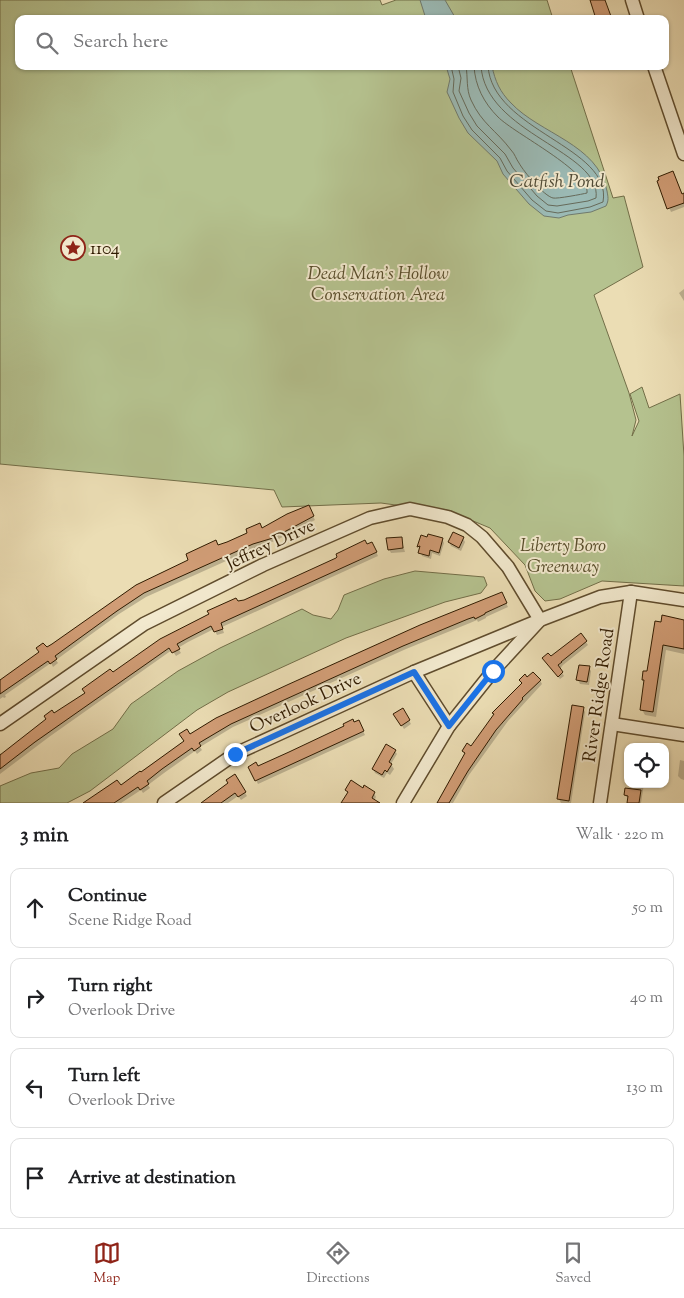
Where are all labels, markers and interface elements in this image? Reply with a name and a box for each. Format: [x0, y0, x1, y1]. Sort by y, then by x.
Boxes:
search box [15, 15, 669, 70]
icon: search [33, 29, 61, 57]
text: Search here [73, 29, 168, 56]
water label: Catfish Pond [509, 169, 605, 196]
place icon: 1104 [60, 235, 86, 261]
place label: 1104 [90, 237, 120, 263]
park label: Dead Man's Hollow Conservation Area [307, 262, 449, 309]
street label: Jeffrey Drive [221, 514, 320, 578]
park label: Liberty Boro Greenway [520, 534, 606, 581]
street label: River Ridge Road [578, 627, 622, 764]
route start [482, 660, 505, 683]
street label: Overlook Drive [246, 667, 366, 741]
route end [224, 743, 247, 766]
map controls [624, 743, 669, 788]
button: locate [624, 743, 669, 788]
text: 3 min [20, 821, 69, 851]
text: Walk · 220 m [576, 824, 664, 847]
text: Continue [68, 883, 147, 910]
icon: ahead [21, 894, 49, 922]
text: 50 m [632, 897, 663, 920]
text: Scene Ridge Road [68, 910, 192, 933]
text: Turn right [68, 973, 152, 1000]
icon: right [21, 984, 49, 1012]
text: 40 m [630, 987, 663, 1010]
text: Overlook Drive [68, 1000, 175, 1023]
text: Turn left [68, 1063, 140, 1090]
icon: left [21, 1074, 49, 1102]
text: 130 m [626, 1077, 663, 1100]
text: Overlook Drive [68, 1090, 175, 1113]
icon: arrive [21, 1164, 49, 1192]
text: Arrive at destination [68, 1165, 236, 1192]
tab: Map [93, 1239, 121, 1289]
tab: Directions [306, 1239, 370, 1289]
tab: Saved [555, 1239, 591, 1289]

